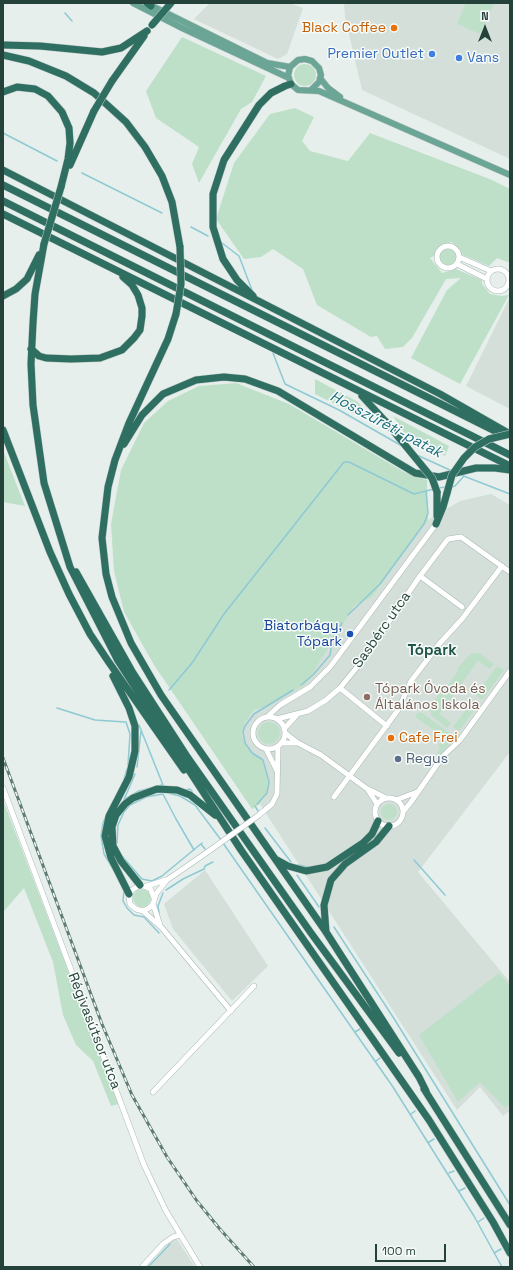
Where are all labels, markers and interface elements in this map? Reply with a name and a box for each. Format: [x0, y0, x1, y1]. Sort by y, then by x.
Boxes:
north arrow [465, 8, 505, 48]
text: N [481, 9, 489, 23]
place label: Black Coffee [302, 20, 386, 36]
marker: Black Coffee [389, 23, 399, 33]
place label: Premier Outlet [327, 46, 424, 62]
marker: Premier Outlet [427, 49, 437, 59]
place label: Vans [467, 50, 499, 66]
marker: Vans [454, 53, 464, 63]
water label: Hosszúréti-patak [327, 388, 445, 462]
street label: Sasbérc utca [349, 589, 415, 671]
place label: Biatorbágy, Tópark [264, 618, 342, 650]
marker: Biatorbágy, Tópark [345, 629, 355, 639]
district label: Tópark [407, 642, 457, 660]
place label: Tópark Óvoda és Általános Iskola [375, 681, 486, 714]
marker: Tópark Óvoda és Általános Iskola [362, 692, 372, 702]
place label: Cafe Frei [399, 730, 458, 746]
marker: Cafe Frei [386, 733, 396, 743]
place label: Regus [406, 751, 448, 767]
marker: Regus [393, 754, 403, 764]
street label: Régivasútsor utca [64, 970, 124, 1092]
scale bar [377, 1236, 448, 1262]
text: 100 m [382, 1243, 416, 1259]

